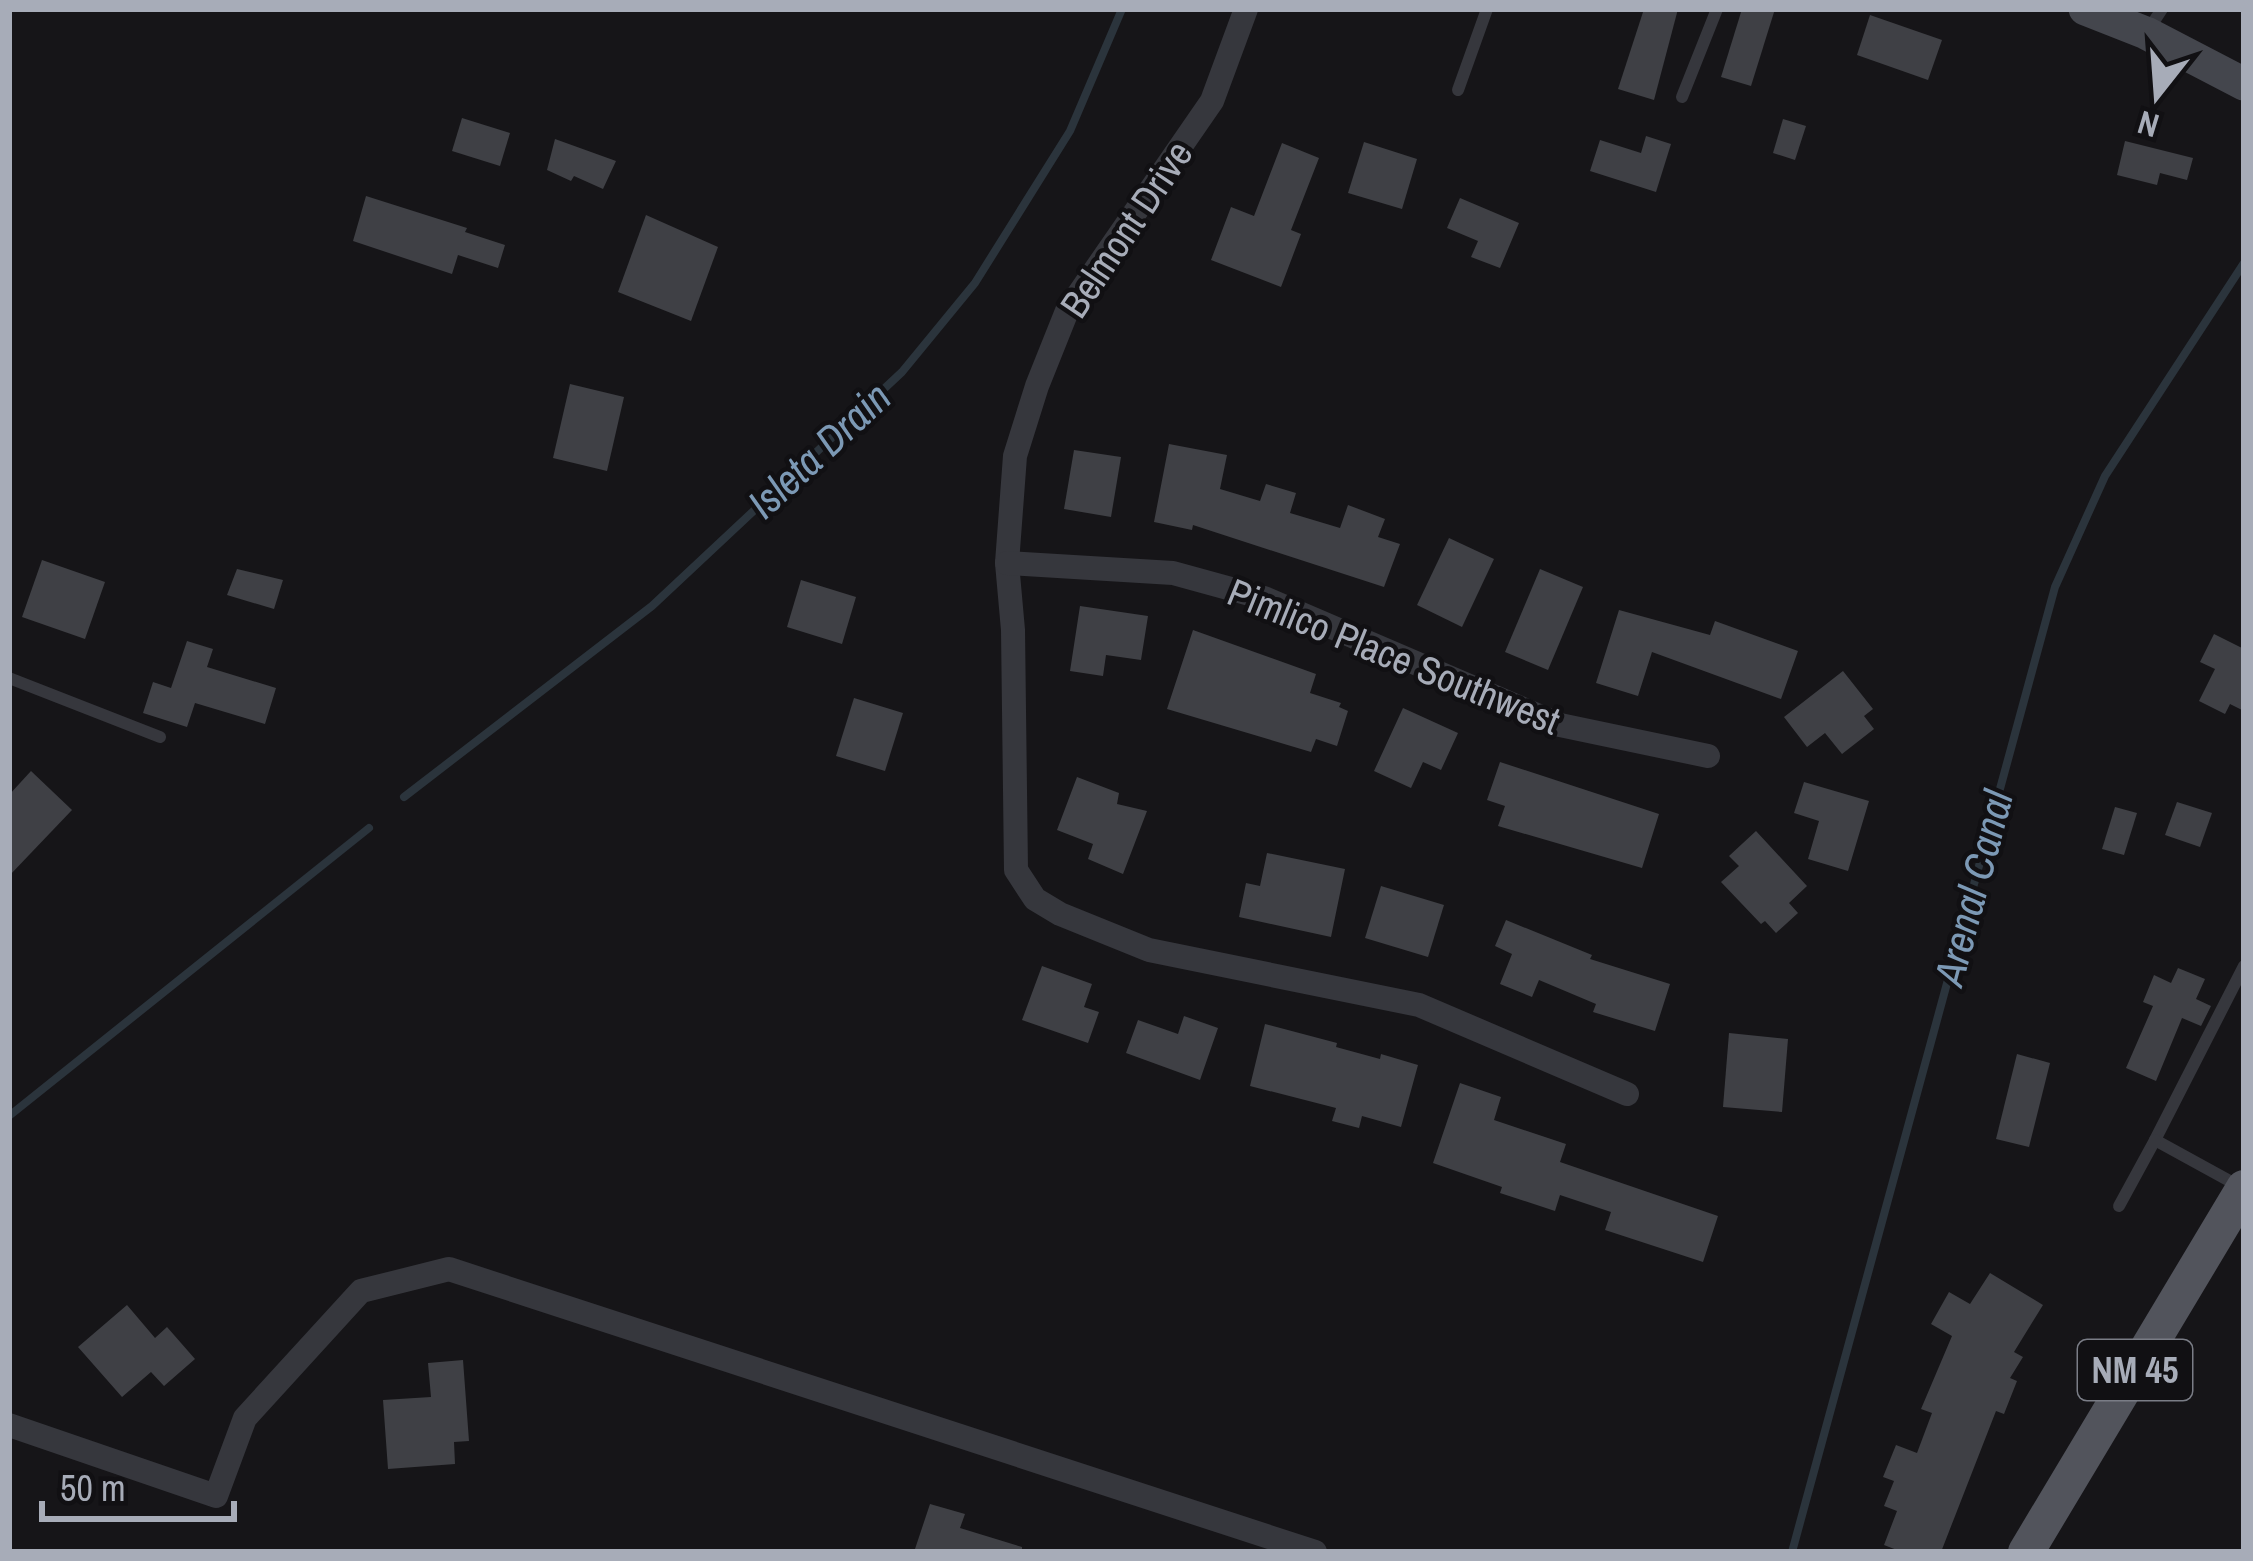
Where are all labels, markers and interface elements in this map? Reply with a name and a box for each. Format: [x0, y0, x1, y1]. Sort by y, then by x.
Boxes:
north arrow [2097, 36, 2217, 156]
text: N [2132, 101, 2164, 149]
street label: Belmont Drive [1048, 130, 1204, 328]
water label: Isleta Drain [736, 369, 902, 531]
street label: Pimlico Place Southwest [1220, 566, 1568, 746]
water label: Arenal Canal [1920, 783, 2026, 993]
road number: NM 45 [2078, 1340, 2192, 1400]
scale bar [42, 1447, 234, 1521]
text: 50 m [60, 1464, 126, 1512]

